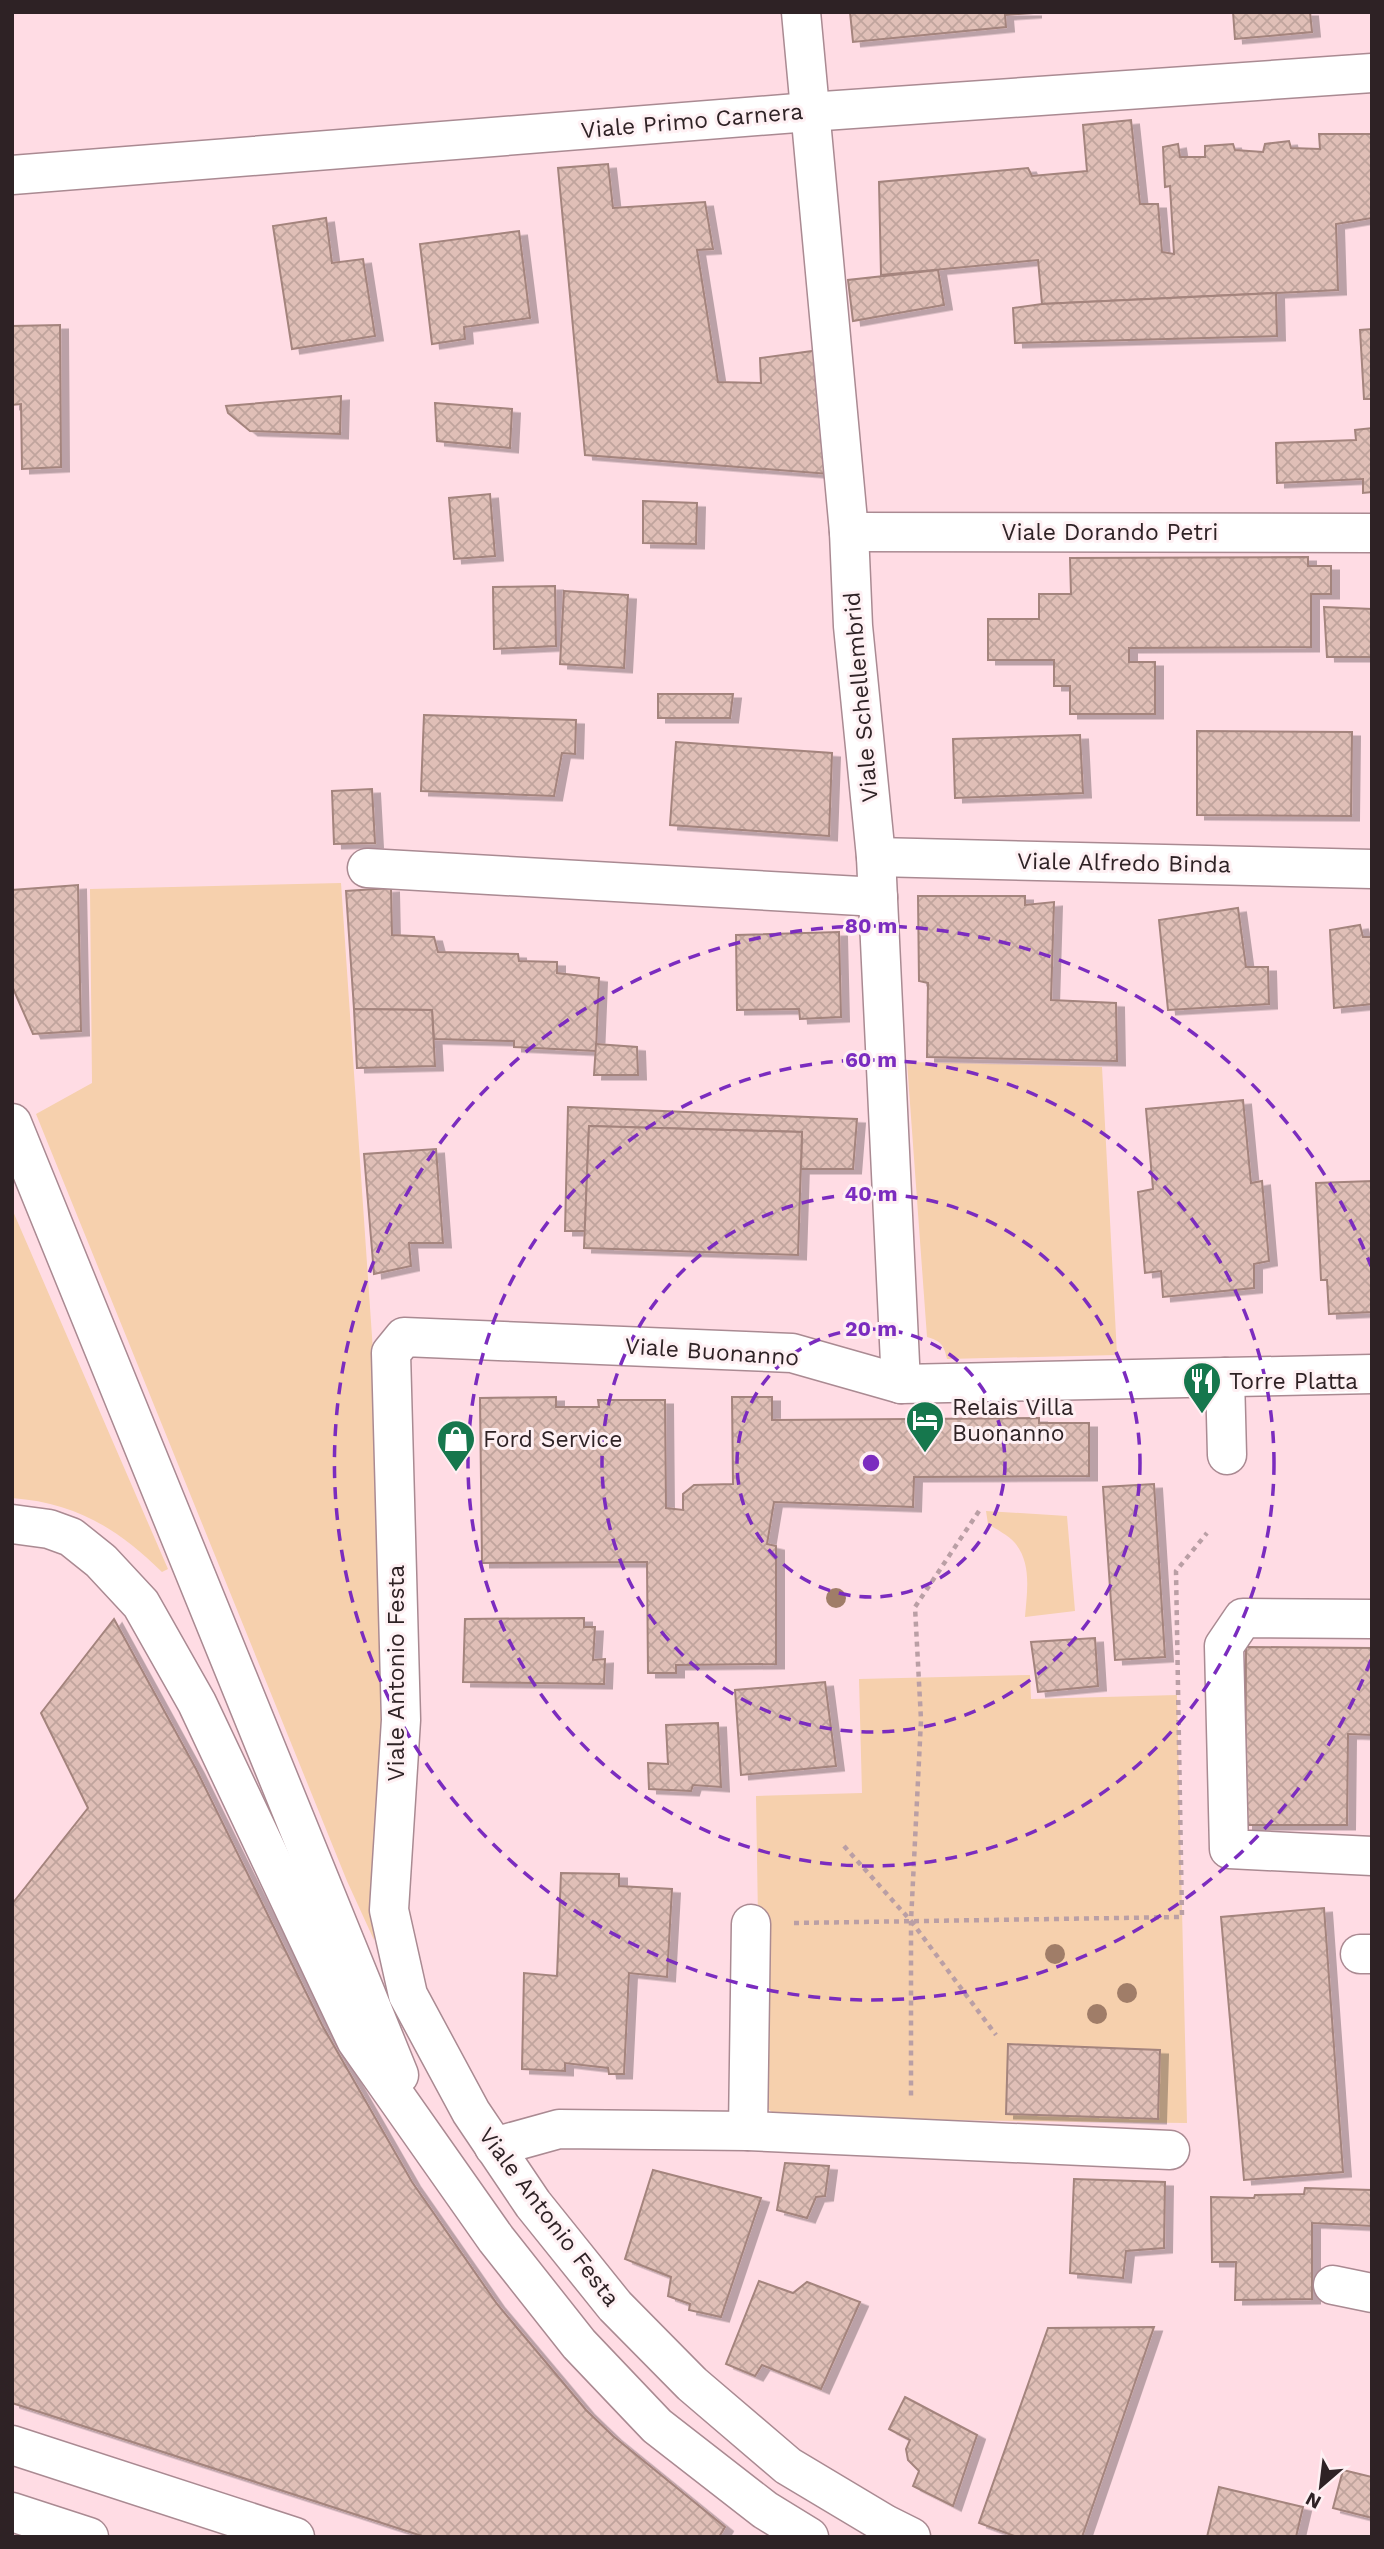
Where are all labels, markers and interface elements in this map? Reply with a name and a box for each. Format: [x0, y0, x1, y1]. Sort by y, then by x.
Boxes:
street label: Viale Primo Carnera [580, 98, 804, 144]
street label: Viale Dorando Petri [1002, 519, 1218, 546]
street label: Viale Schellembrid [838, 591, 884, 803]
street label: Viale Alfredo Binda [1017, 848, 1231, 878]
text: 80 m [845, 913, 897, 938]
text: 60 m [845, 1047, 897, 1072]
text: 40 m [845, 1181, 897, 1206]
text: 20 m [845, 1316, 897, 1341]
street label: Viale Buonanno [624, 1332, 800, 1372]
restaurant icon: Torre Platta [1181, 1360, 1223, 1415]
place label: Torre Platta [1229, 1368, 1358, 1395]
place label: Relais Villa Buonanno [952, 1394, 1074, 1447]
hotel icon: Relais Villa Buonanno [904, 1399, 946, 1454]
shop icon: Ford Service [435, 1418, 477, 1473]
place label: Ford Service [483, 1426, 622, 1453]
centre of rings [859, 1451, 883, 1475]
street label: Viale Antonio Festa [383, 1565, 410, 1781]
street label: Viale Antonio Festa [473, 2122, 625, 2312]
north arrow [1286, 2451, 1356, 2521]
text: N [1302, 2487, 1325, 2514]

